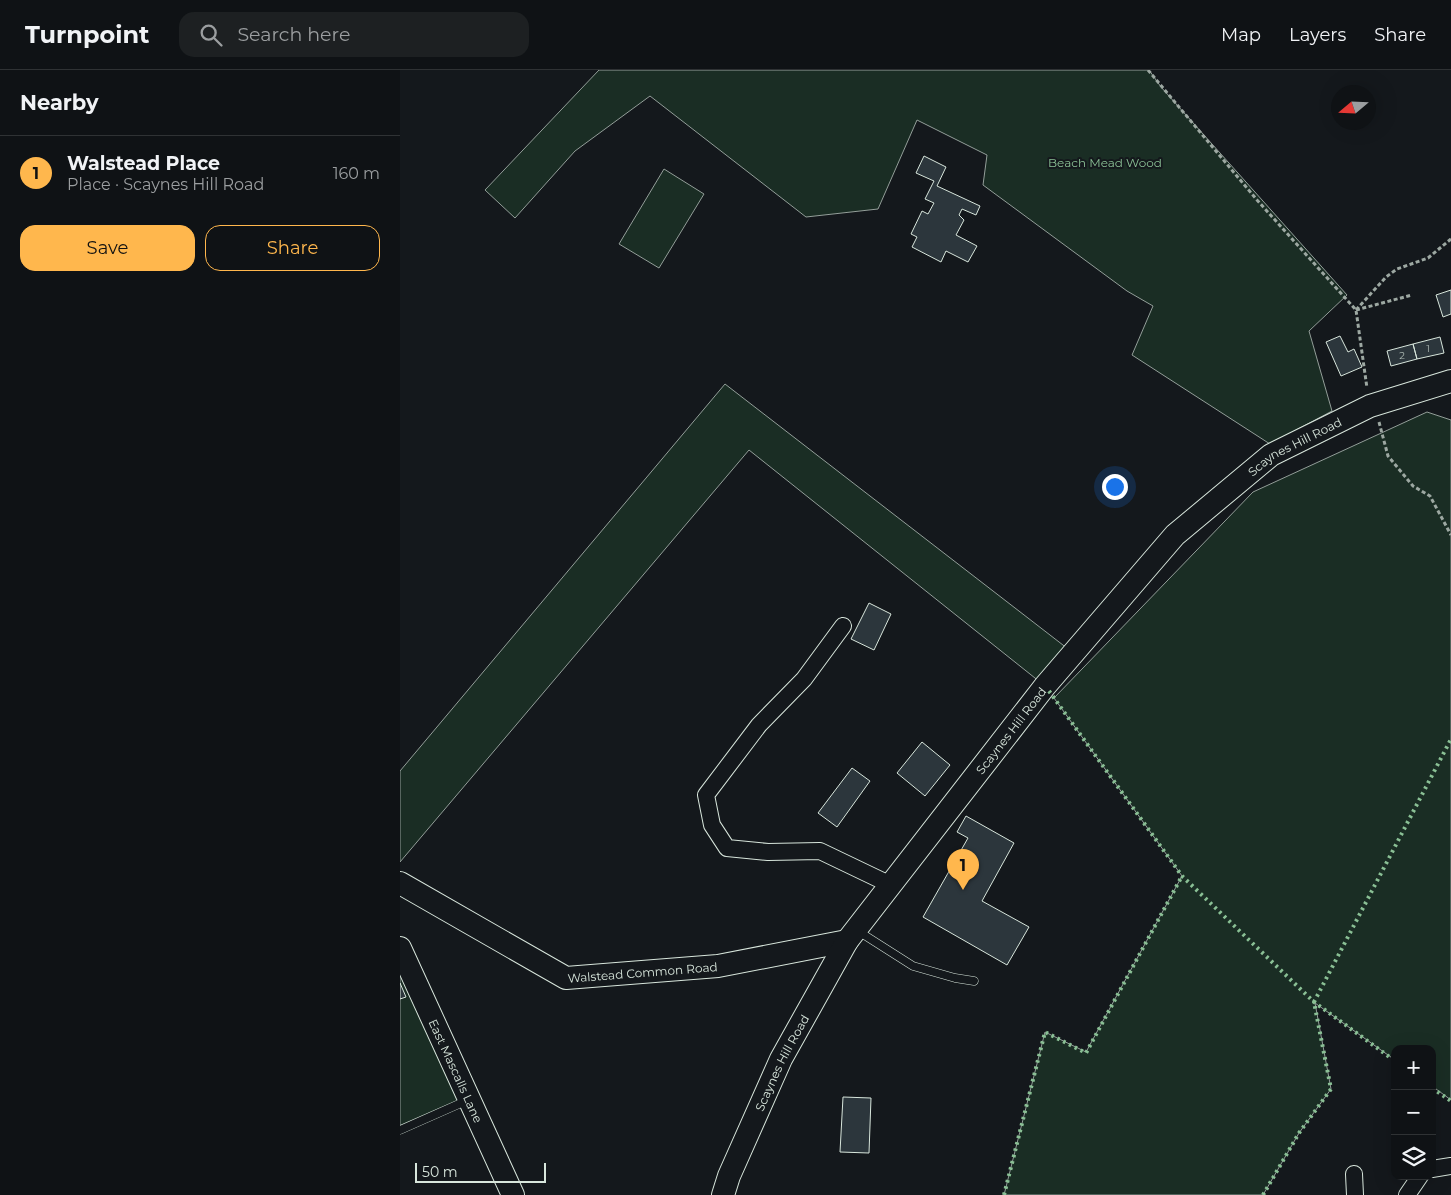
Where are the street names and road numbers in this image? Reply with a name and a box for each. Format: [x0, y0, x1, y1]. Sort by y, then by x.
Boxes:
street label: Scaynes Hill Road [1245, 414, 1344, 479]
street label: Scaynes Hill Road [972, 684, 1049, 777]
street label: Walstead Common Road [567, 959, 718, 985]
street label: Scaynes Hill Road [751, 1012, 812, 1113]
street label: East Mascalls Lane [426, 1017, 486, 1125]

